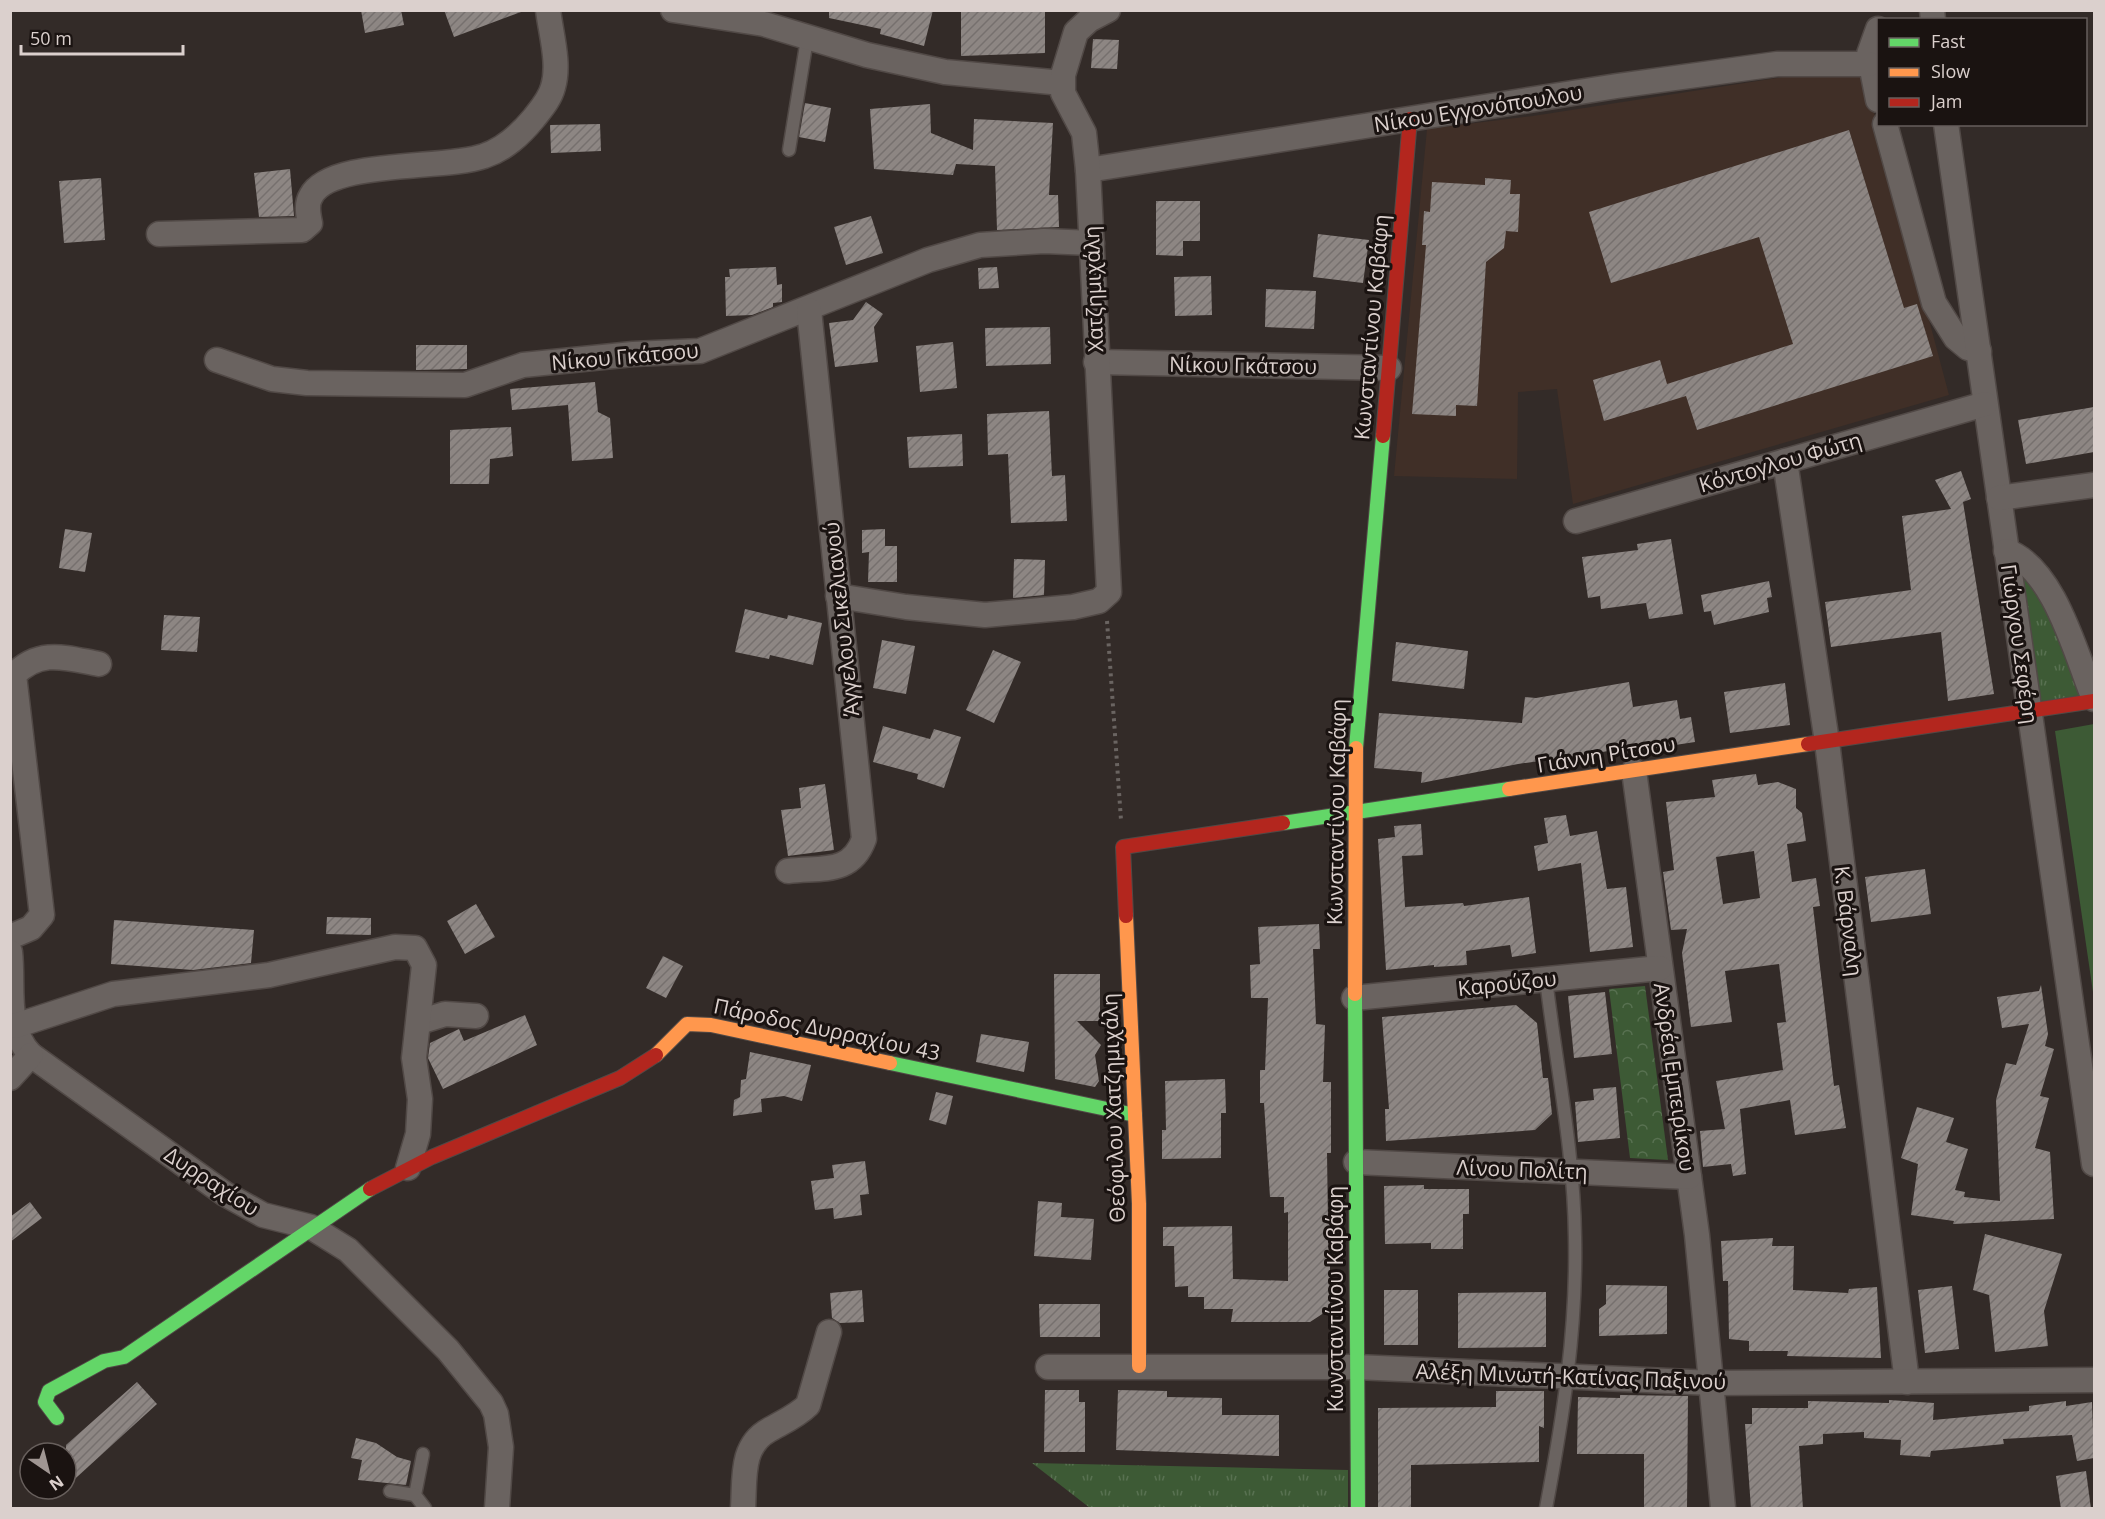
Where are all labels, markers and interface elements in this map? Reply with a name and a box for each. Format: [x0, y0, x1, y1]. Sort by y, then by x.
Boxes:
scale bar [21, 18, 183, 56]
legend [1877, 18, 2087, 126]
text: 50 m [30, 26, 72, 50]
text: Fast [1931, 29, 1965, 53]
text: Slow [1931, 59, 1970, 83]
street label: Νίκου Εγγονόπουλου [1372, 78, 1584, 138]
text: Jam [1929, 89, 1963, 113]
street label: Κωνσταντίνου Καβάφη [1347, 213, 1395, 441]
street label: Χατζημιχάλη [1077, 225, 1109, 353]
street label: Νίκου Γκάτσου [550, 336, 700, 376]
street label: Νίκου Γκάτσου [1169, 350, 1317, 380]
street label: Κόντογλου Φώτη [1695, 425, 1865, 499]
street label: Άγγελου Σικελιανού [817, 521, 865, 717]
street label: Γιώργου Σεφέρη [1995, 562, 2045, 726]
street label: Κωνσταντίνου Καβάφη [1320, 699, 1352, 925]
street label: Γιάννη Ρίτσου [1535, 729, 1677, 779]
street label: Κ. Βάρναλη [1828, 864, 1870, 978]
street label: Καρούζου [1456, 964, 1558, 1002]
street label: Ανδρέα Εμπειρίκου [1648, 981, 1702, 1173]
street label: Πάροδος Δυρραχίου 43 [711, 991, 943, 1067]
street label: Θεόφιλου Χατζημιχάλη [1095, 993, 1131, 1223]
street label: Δυρραχίου [159, 1140, 265, 1222]
street label: Λίνου Πολίτη [1456, 1153, 1588, 1185]
street label: Κωνσταντίνου Καβάφη [1321, 1186, 1349, 1412]
street label: Αλέξη Μινωτή-Κατίνας Παξινού [1415, 1357, 1727, 1395]
north arrow [18, 1441, 78, 1501]
text: N [45, 1471, 68, 1496]

